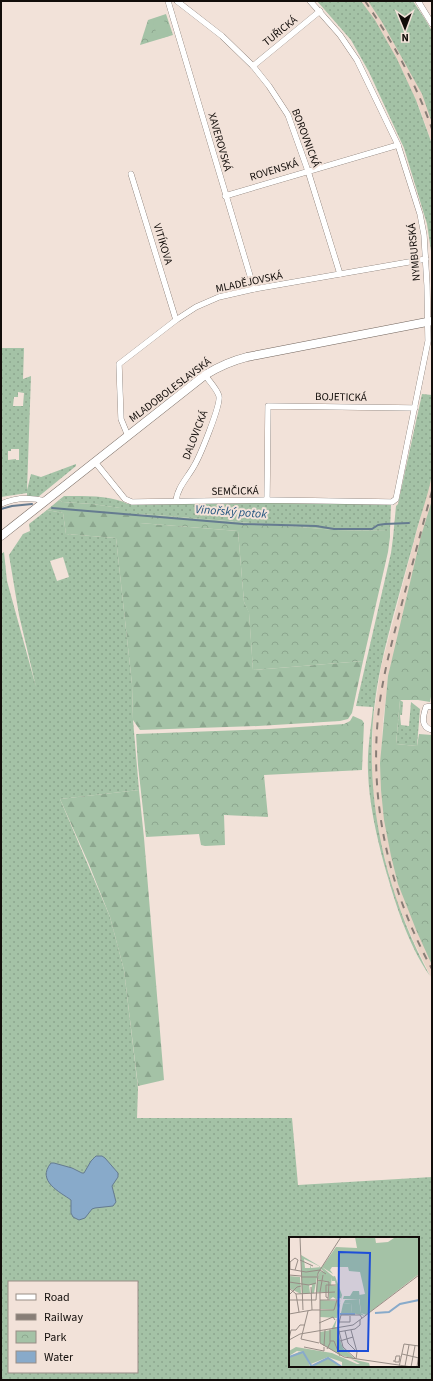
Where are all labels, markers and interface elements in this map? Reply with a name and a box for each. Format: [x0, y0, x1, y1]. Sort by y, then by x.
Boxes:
north arrow [385, 8, 425, 48]
street label: TUŘICKÁ [259, 12, 301, 50]
text: N [401, 30, 409, 45]
street label: BOROVNICKÁ [288, 107, 324, 169]
street label: XAVEROVSKÁ [205, 111, 235, 173]
street label: ROVENSKÁ [248, 155, 300, 185]
street label: VITÍKOVA [150, 222, 176, 266]
street label: NYMBURSKÁ [404, 222, 424, 282]
street label: MLADĚJOVSKÁ [214, 268, 284, 296]
street label: MLADOBOLESLAVSKÁ [126, 354, 214, 426]
street label: BOJETICKÁ [315, 389, 367, 405]
street label: DALOVICKÁ [179, 408, 211, 462]
street label: SEMČICKÁ [211, 483, 259, 499]
water label: Vinořský potok [195, 501, 268, 523]
inset map [289, 1237, 419, 1367]
legend [8, 1281, 138, 1373]
text: Road [44, 1289, 70, 1306]
text: Railway [44, 1309, 83, 1326]
text: Park [44, 1329, 66, 1346]
text: Water [44, 1349, 74, 1366]

